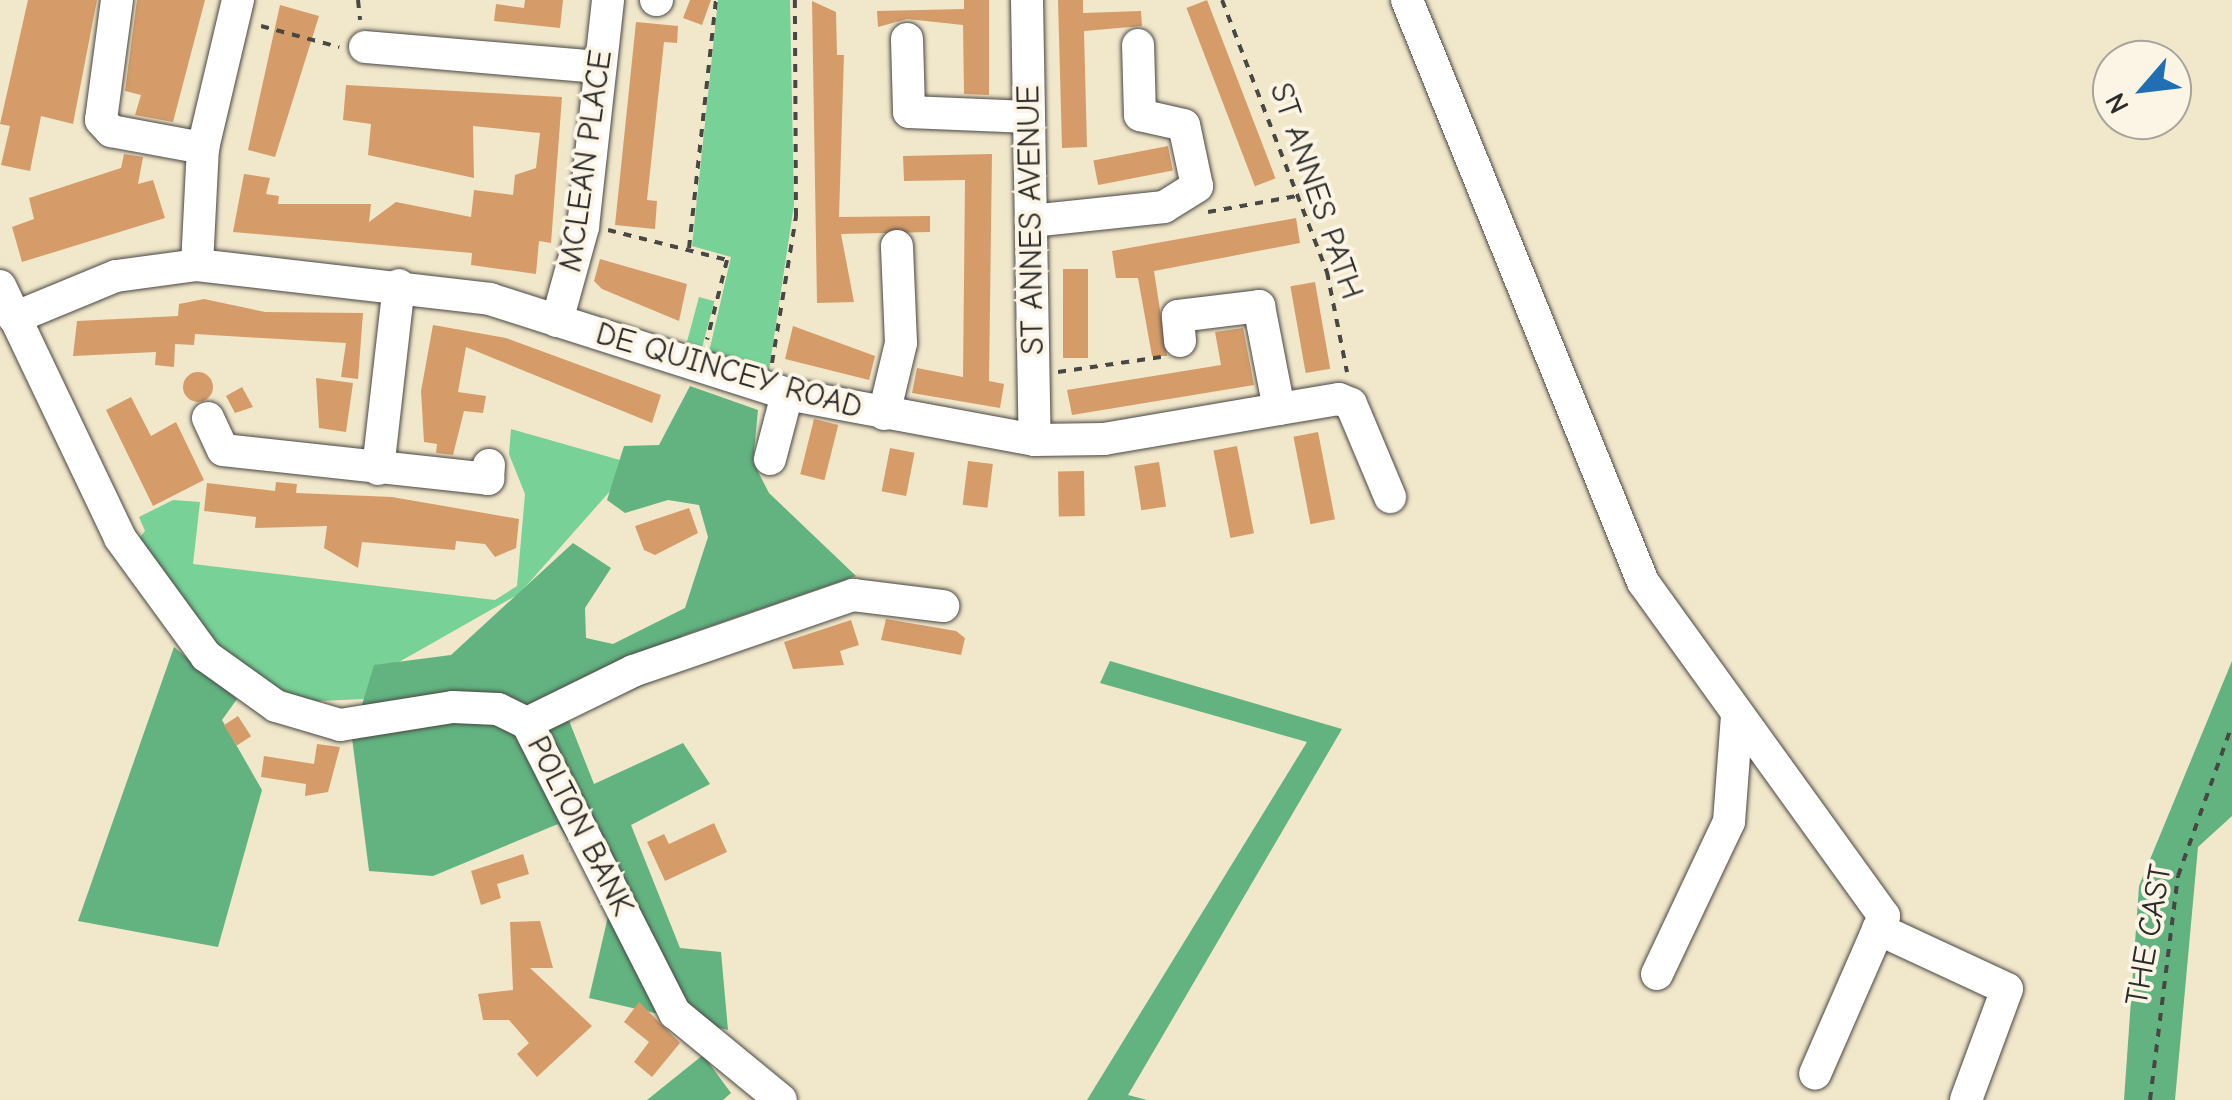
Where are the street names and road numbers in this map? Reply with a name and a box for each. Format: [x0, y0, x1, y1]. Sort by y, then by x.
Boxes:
street label: MCLEAN PLACE [551, 48, 621, 274]
street label: ST ANNES PATH [1261, 78, 1371, 304]
street label: ST ANNES AVENUE [1009, 85, 1053, 355]
street label: DE QUINCEY ROAD [591, 315, 867, 427]
street label: POLTON BANK [518, 730, 642, 922]
street label: THE CAST [2118, 862, 2180, 1008]

